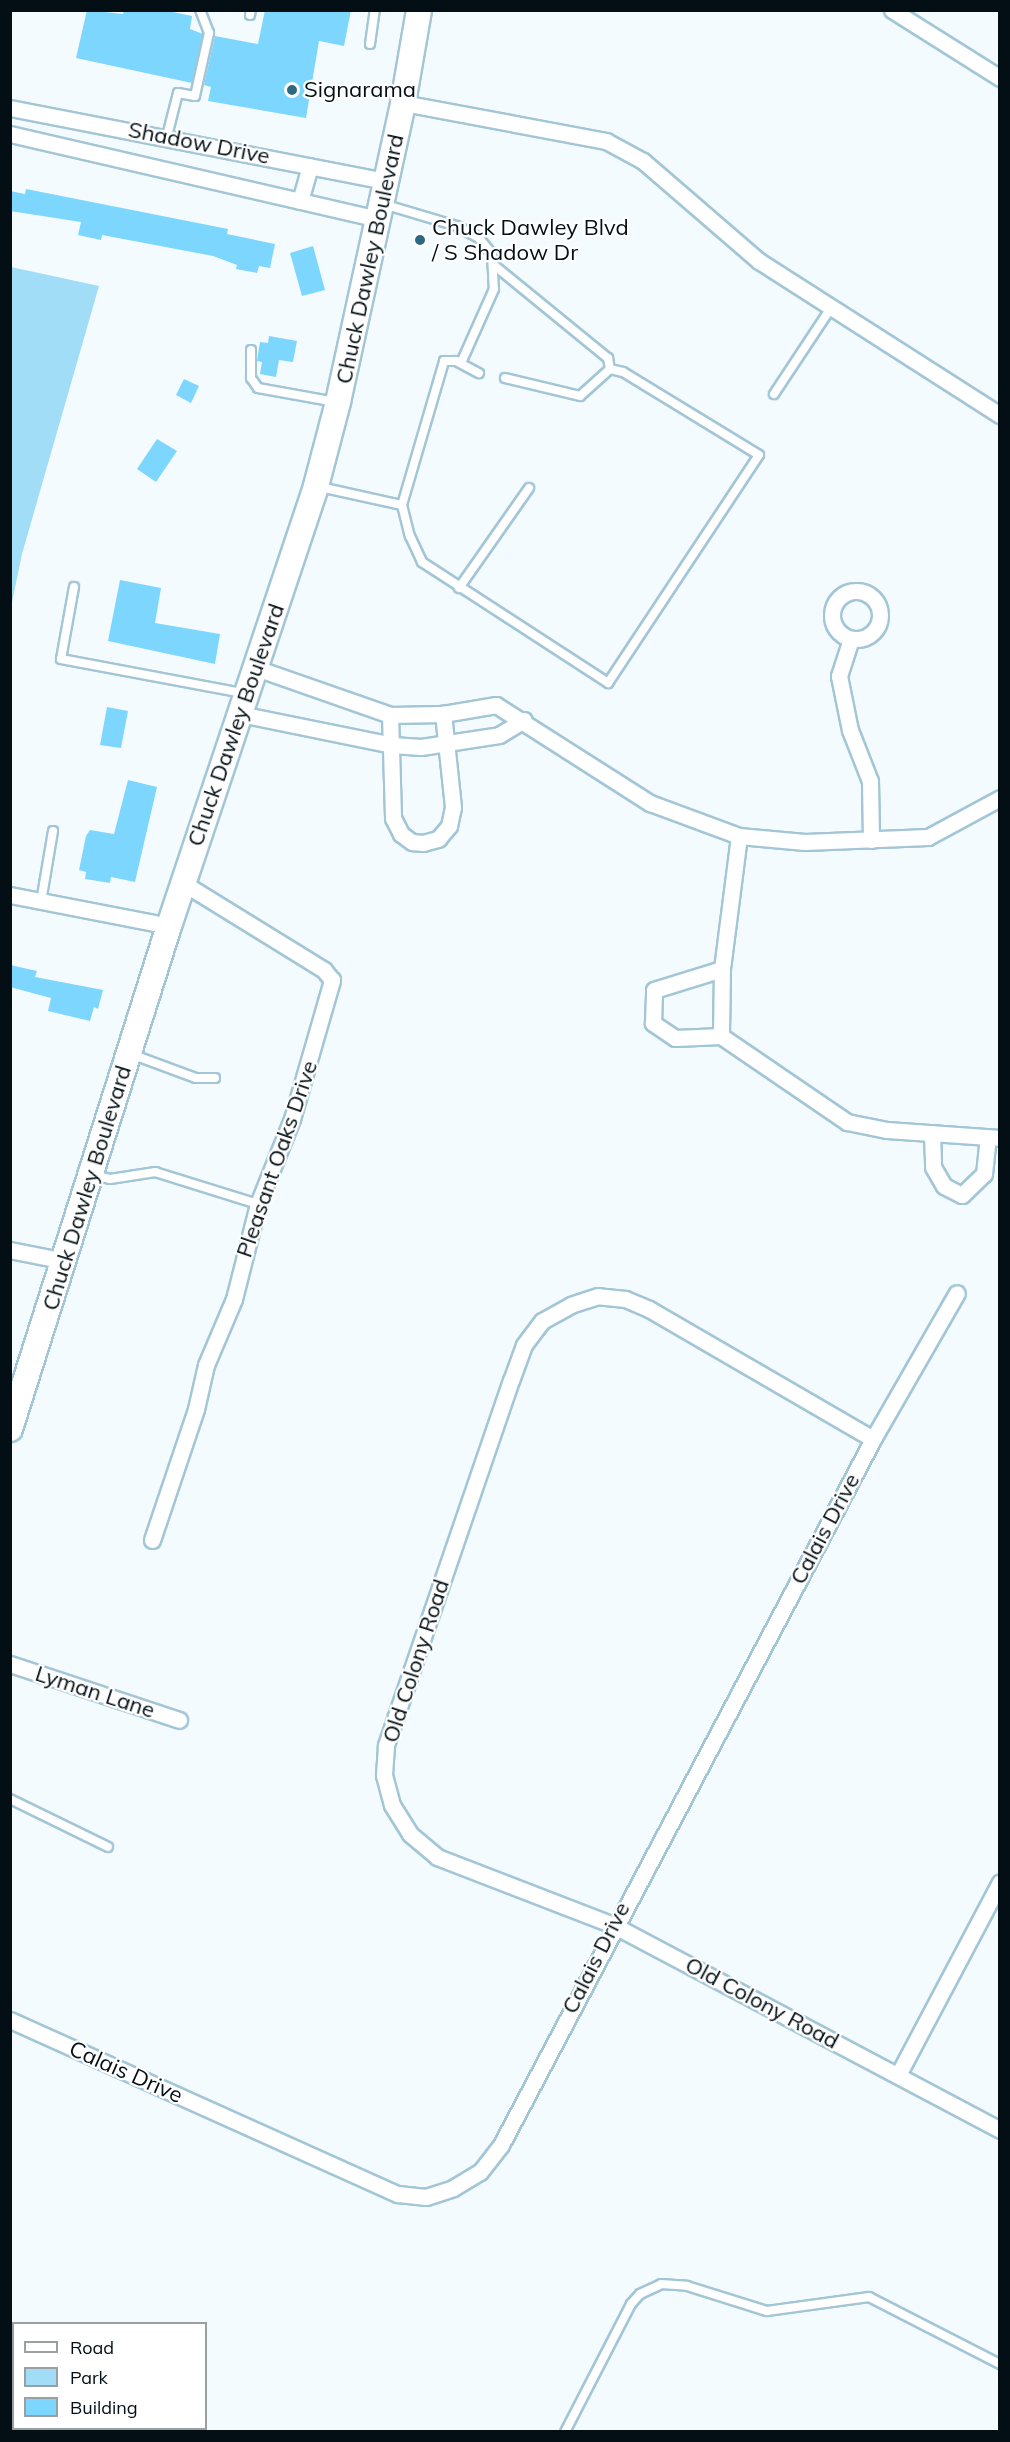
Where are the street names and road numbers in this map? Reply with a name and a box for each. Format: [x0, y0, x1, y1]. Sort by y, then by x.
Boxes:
street label: Shadow Drive [126, 116, 272, 170]
street label: Chuck Dawley Boulevard [331, 132, 409, 386]
street label: Chuck Dawley Boulevard [182, 600, 290, 850]
street label: Pleasant Oaks Drive [231, 1057, 323, 1261]
street label: Chuck Dawley Boulevard [37, 1062, 137, 1314]
street label: Calais Drive [785, 1469, 865, 1589]
street label: Old Colony Road [377, 1576, 455, 1746]
street label: Lyman Lane [32, 1660, 158, 1724]
street label: Calais Drive [557, 1898, 635, 2018]
street label: Old Colony Road [681, 1951, 843, 2055]
street label: Calais Drive [65, 2035, 187, 2109]

